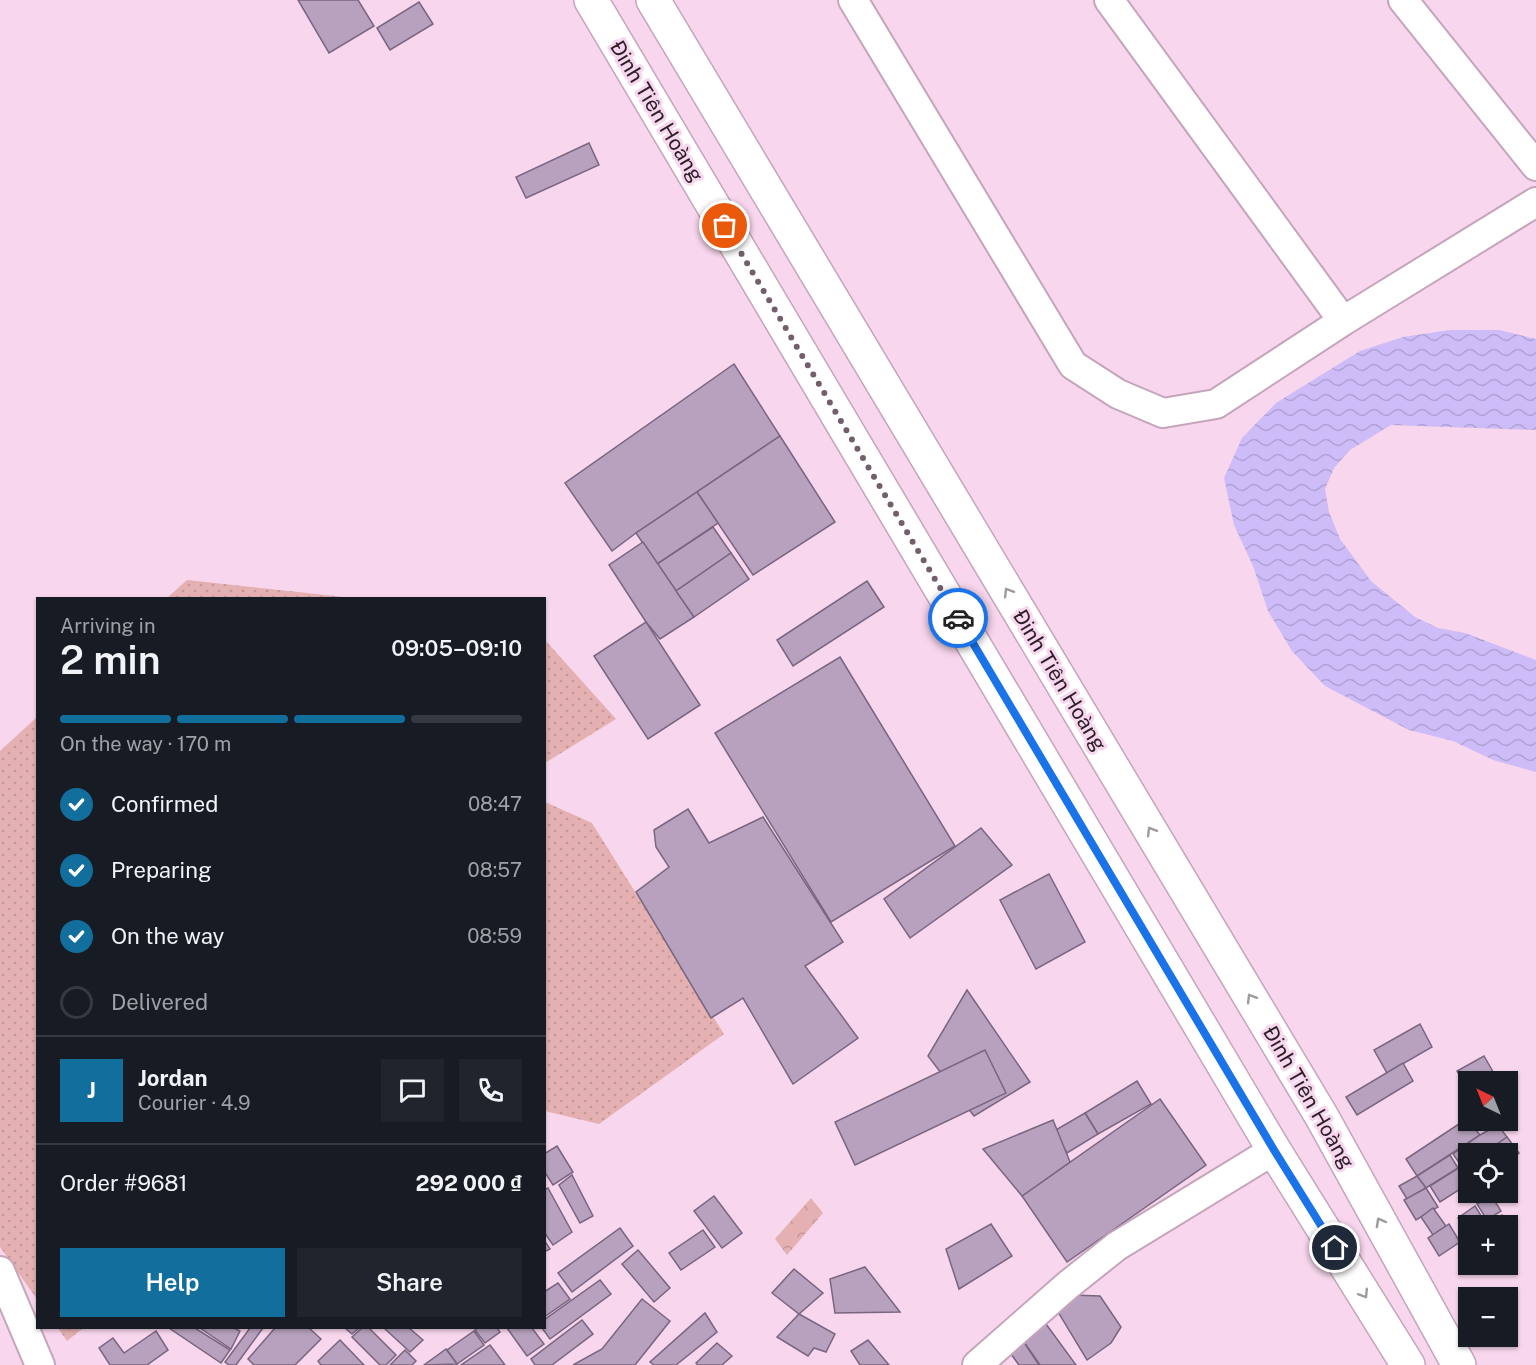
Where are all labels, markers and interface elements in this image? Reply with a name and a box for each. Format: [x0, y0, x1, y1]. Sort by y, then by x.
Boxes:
street label: Đinh Tiên Hoàng [605, 36, 709, 186]
pin [699, 200, 750, 251]
icon: bag [708, 209, 741, 242]
courier [928, 588, 988, 648]
one-way arrow [1003, 588, 1015, 598]
icon: car [942, 602, 975, 635]
street label: Đinh Tiên Hoàng [1008, 605, 1112, 755]
text: Arriving in [60, 614, 155, 638]
text: 09:05–09:10 [391, 635, 522, 661]
text: 2 min [60, 637, 161, 683]
text: On the way · 170 m [60, 732, 231, 756]
icon: check [60, 788, 93, 821]
text: Confirmed [111, 791, 218, 817]
text: 08:47 [468, 792, 522, 816]
one-way arrow [1147, 827, 1158, 837]
icon: check [60, 854, 93, 887]
text: Preparing [111, 857, 212, 883]
text: 08:57 [468, 858, 522, 882]
icon: check [60, 920, 93, 953]
text: On the way [111, 923, 224, 949]
text: 08:59 [467, 924, 522, 948]
text: Delivered [111, 989, 208, 1015]
one-way arrow [1247, 994, 1259, 1004]
street label: Đinh Tiên Hoàng [1258, 1021, 1360, 1173]
button: chat [381, 1059, 444, 1122]
button: phone [459, 1059, 522, 1122]
text: Jordan [138, 1065, 207, 1091]
north arrow [1458, 1071, 1518, 1131]
map controls [1458, 1071, 1518, 1347]
text: J [87, 1077, 96, 1103]
text: Courier · 4.9 [138, 1091, 250, 1115]
button: locate [1458, 1143, 1518, 1203]
text: Order #9681 [60, 1170, 188, 1196]
text: 292 000 ₫ [415, 1170, 522, 1196]
button: + [1458, 1215, 1518, 1275]
one-way arrow [1376, 1218, 1387, 1228]
pin [1309, 1222, 1360, 1273]
icon: home [1318, 1231, 1351, 1264]
button: Help [60, 1248, 285, 1317]
button: Share [297, 1248, 522, 1317]
button: − [1458, 1287, 1518, 1347]
one-way arrow [1356, 1288, 1368, 1298]

